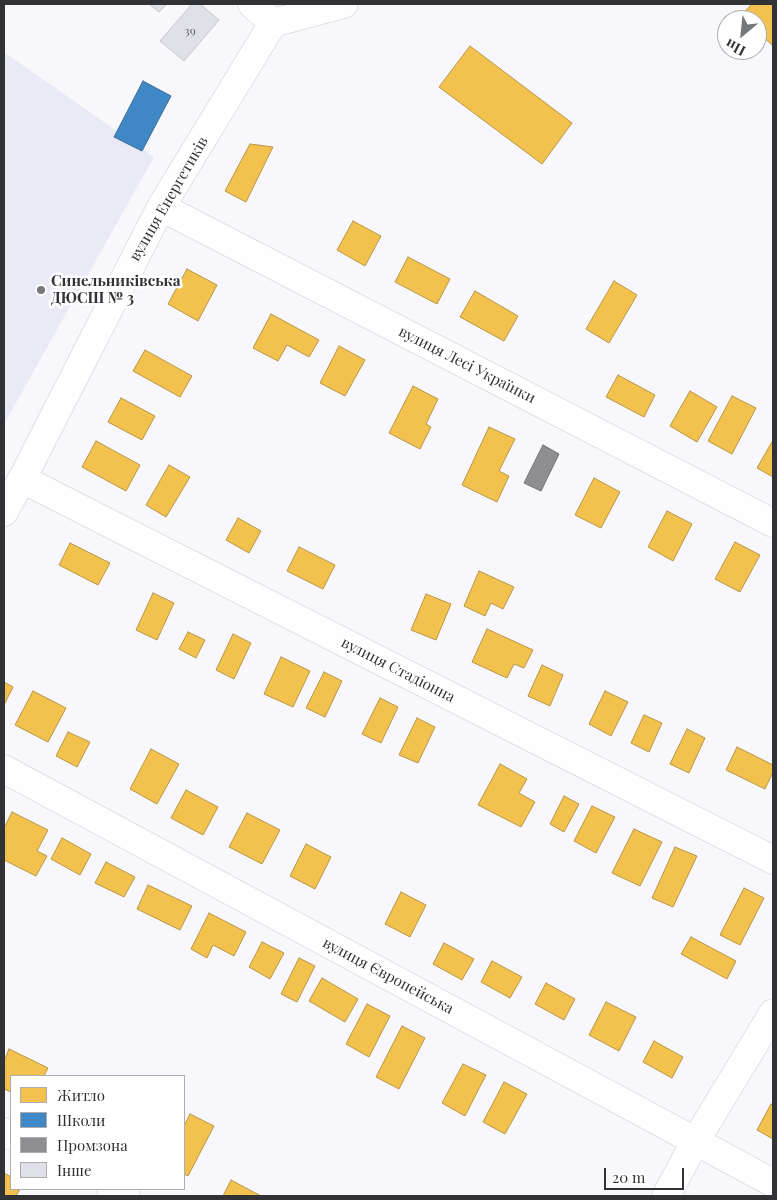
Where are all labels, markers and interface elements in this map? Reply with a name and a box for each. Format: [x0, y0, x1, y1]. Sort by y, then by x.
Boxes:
north arrow [717, 10, 767, 60]
house number: 39 [184, 24, 196, 38]
text: Пн [722, 35, 749, 61]
street label: вулиця Енергетиків [126, 133, 212, 265]
place label: Синельниківська ДЮСШ № 3 [51, 272, 180, 307]
marker: Синельниківська ДЮСШ № 3 [35, 284, 47, 296]
street label: вулиця Лесі Українки [395, 323, 539, 407]
street label: вулиця Стадіонна [338, 634, 458, 706]
street label: вулиця Європейська [319, 934, 457, 1018]
legend [10, 1075, 185, 1190]
text: Житло [57, 1085, 105, 1105]
text: Школи [57, 1110, 105, 1130]
text: Промзона [57, 1135, 128, 1155]
scale bar [607, 1158, 687, 1190]
text: Інше [57, 1160, 92, 1180]
text: 20 m [612, 1167, 645, 1187]

